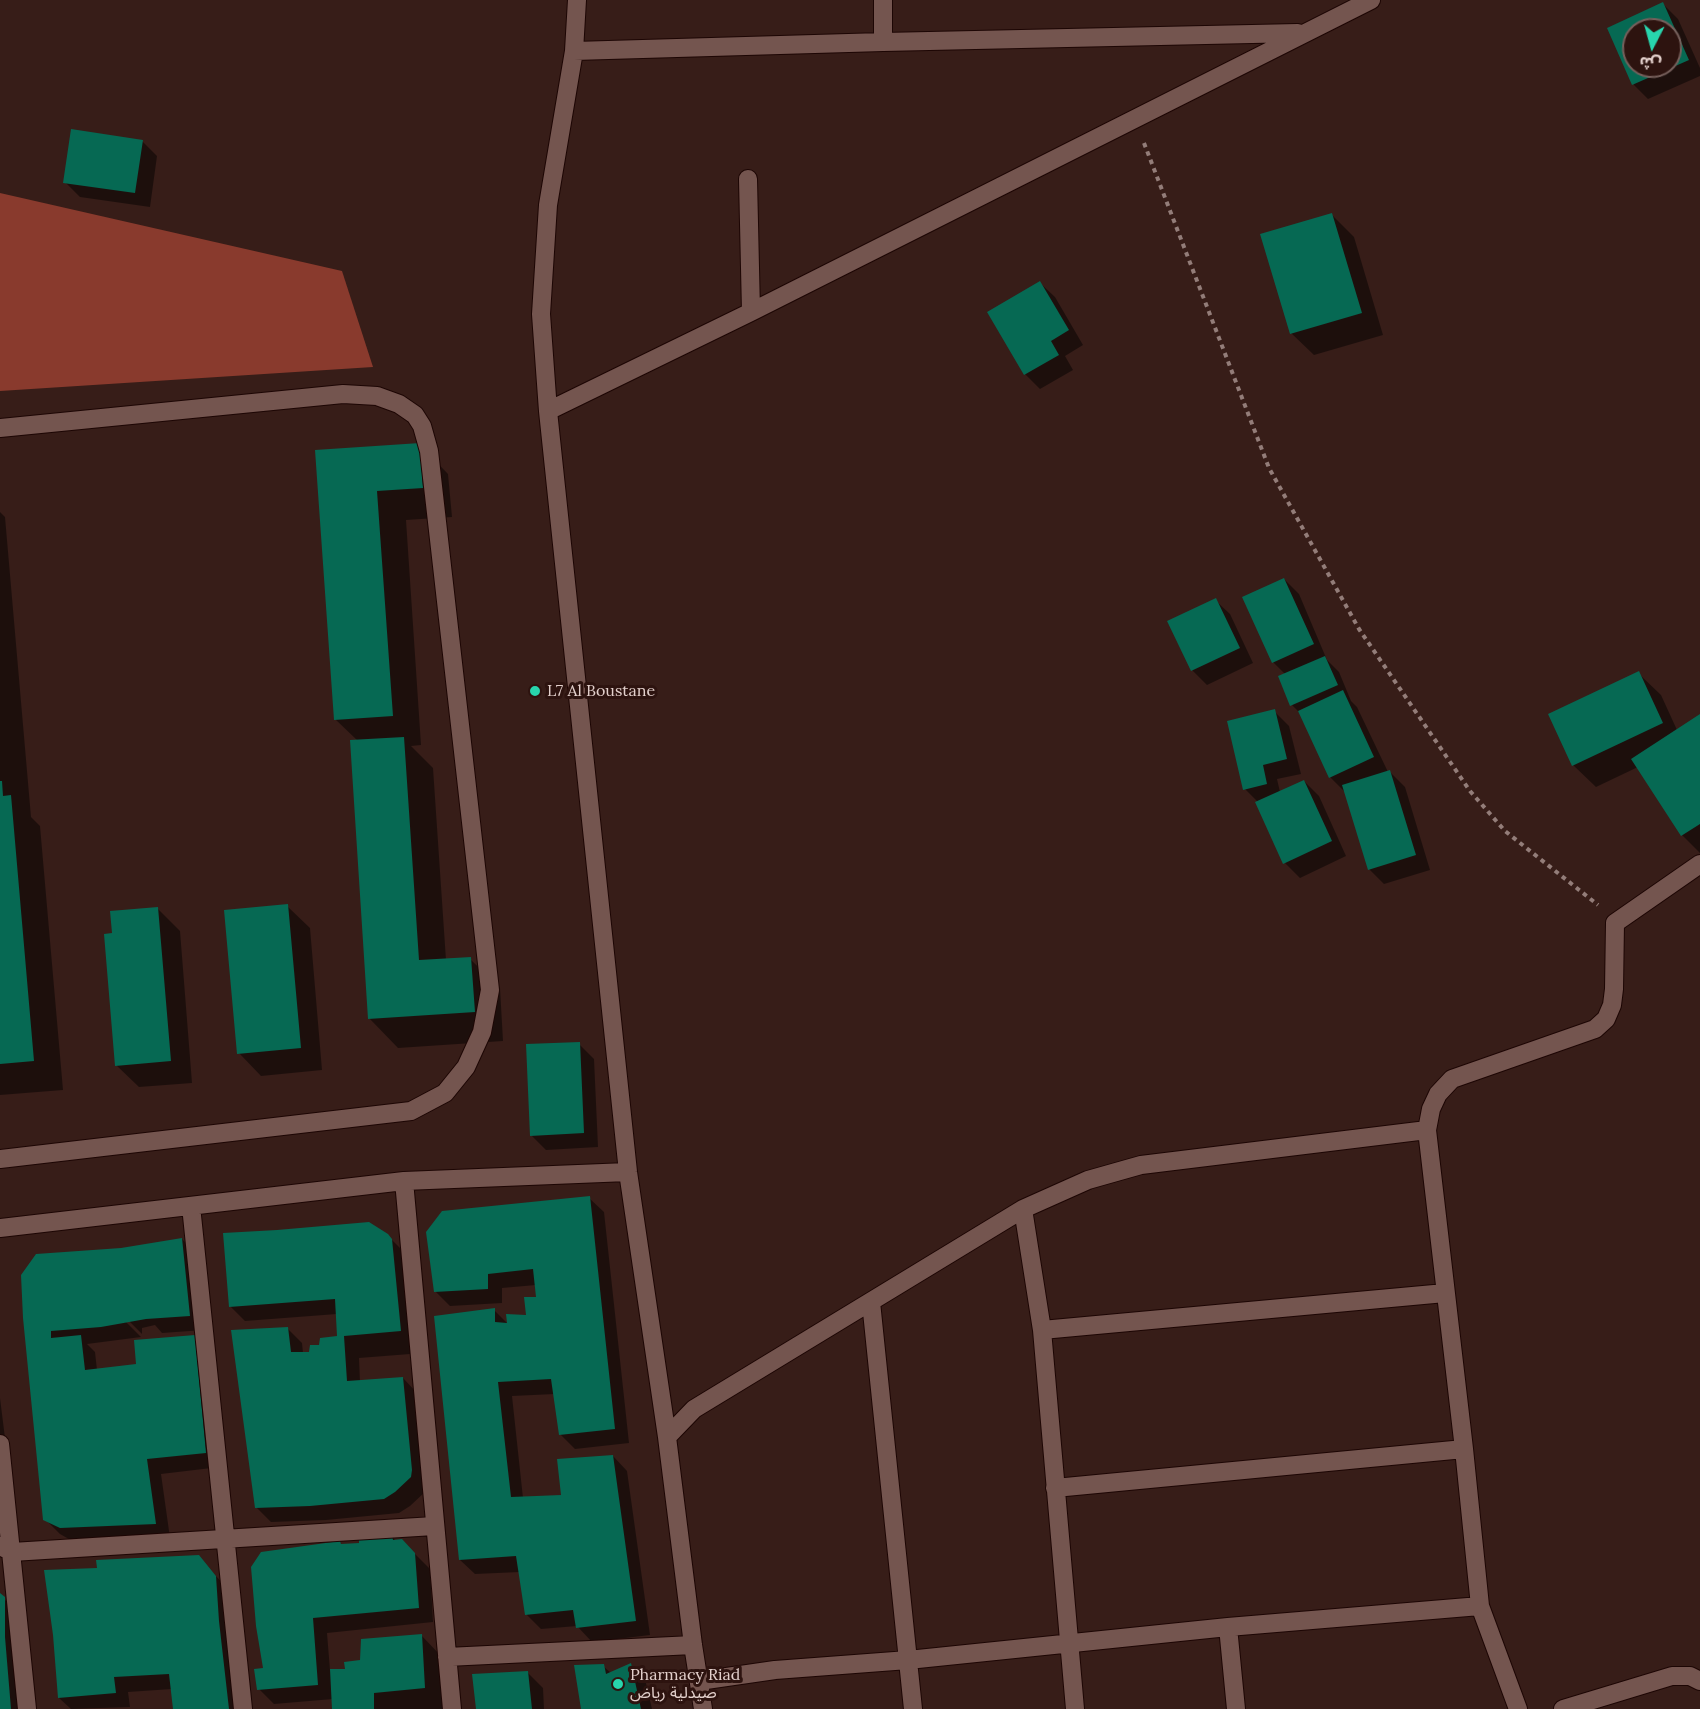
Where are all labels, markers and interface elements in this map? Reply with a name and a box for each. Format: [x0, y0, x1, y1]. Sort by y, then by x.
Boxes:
north arrow [1622, 18, 1682, 78]
text: ش [1638, 53, 1662, 75]
place label: L7 Al Boustane [547, 681, 655, 701]
marker: L7 Al Boustane [528, 684, 542, 698]
place label: Pharmacy Riad صيدلية رياض [630, 1665, 740, 1703]
marker: Pharmacy Riad صيدلية رياض [611, 1677, 625, 1691]

